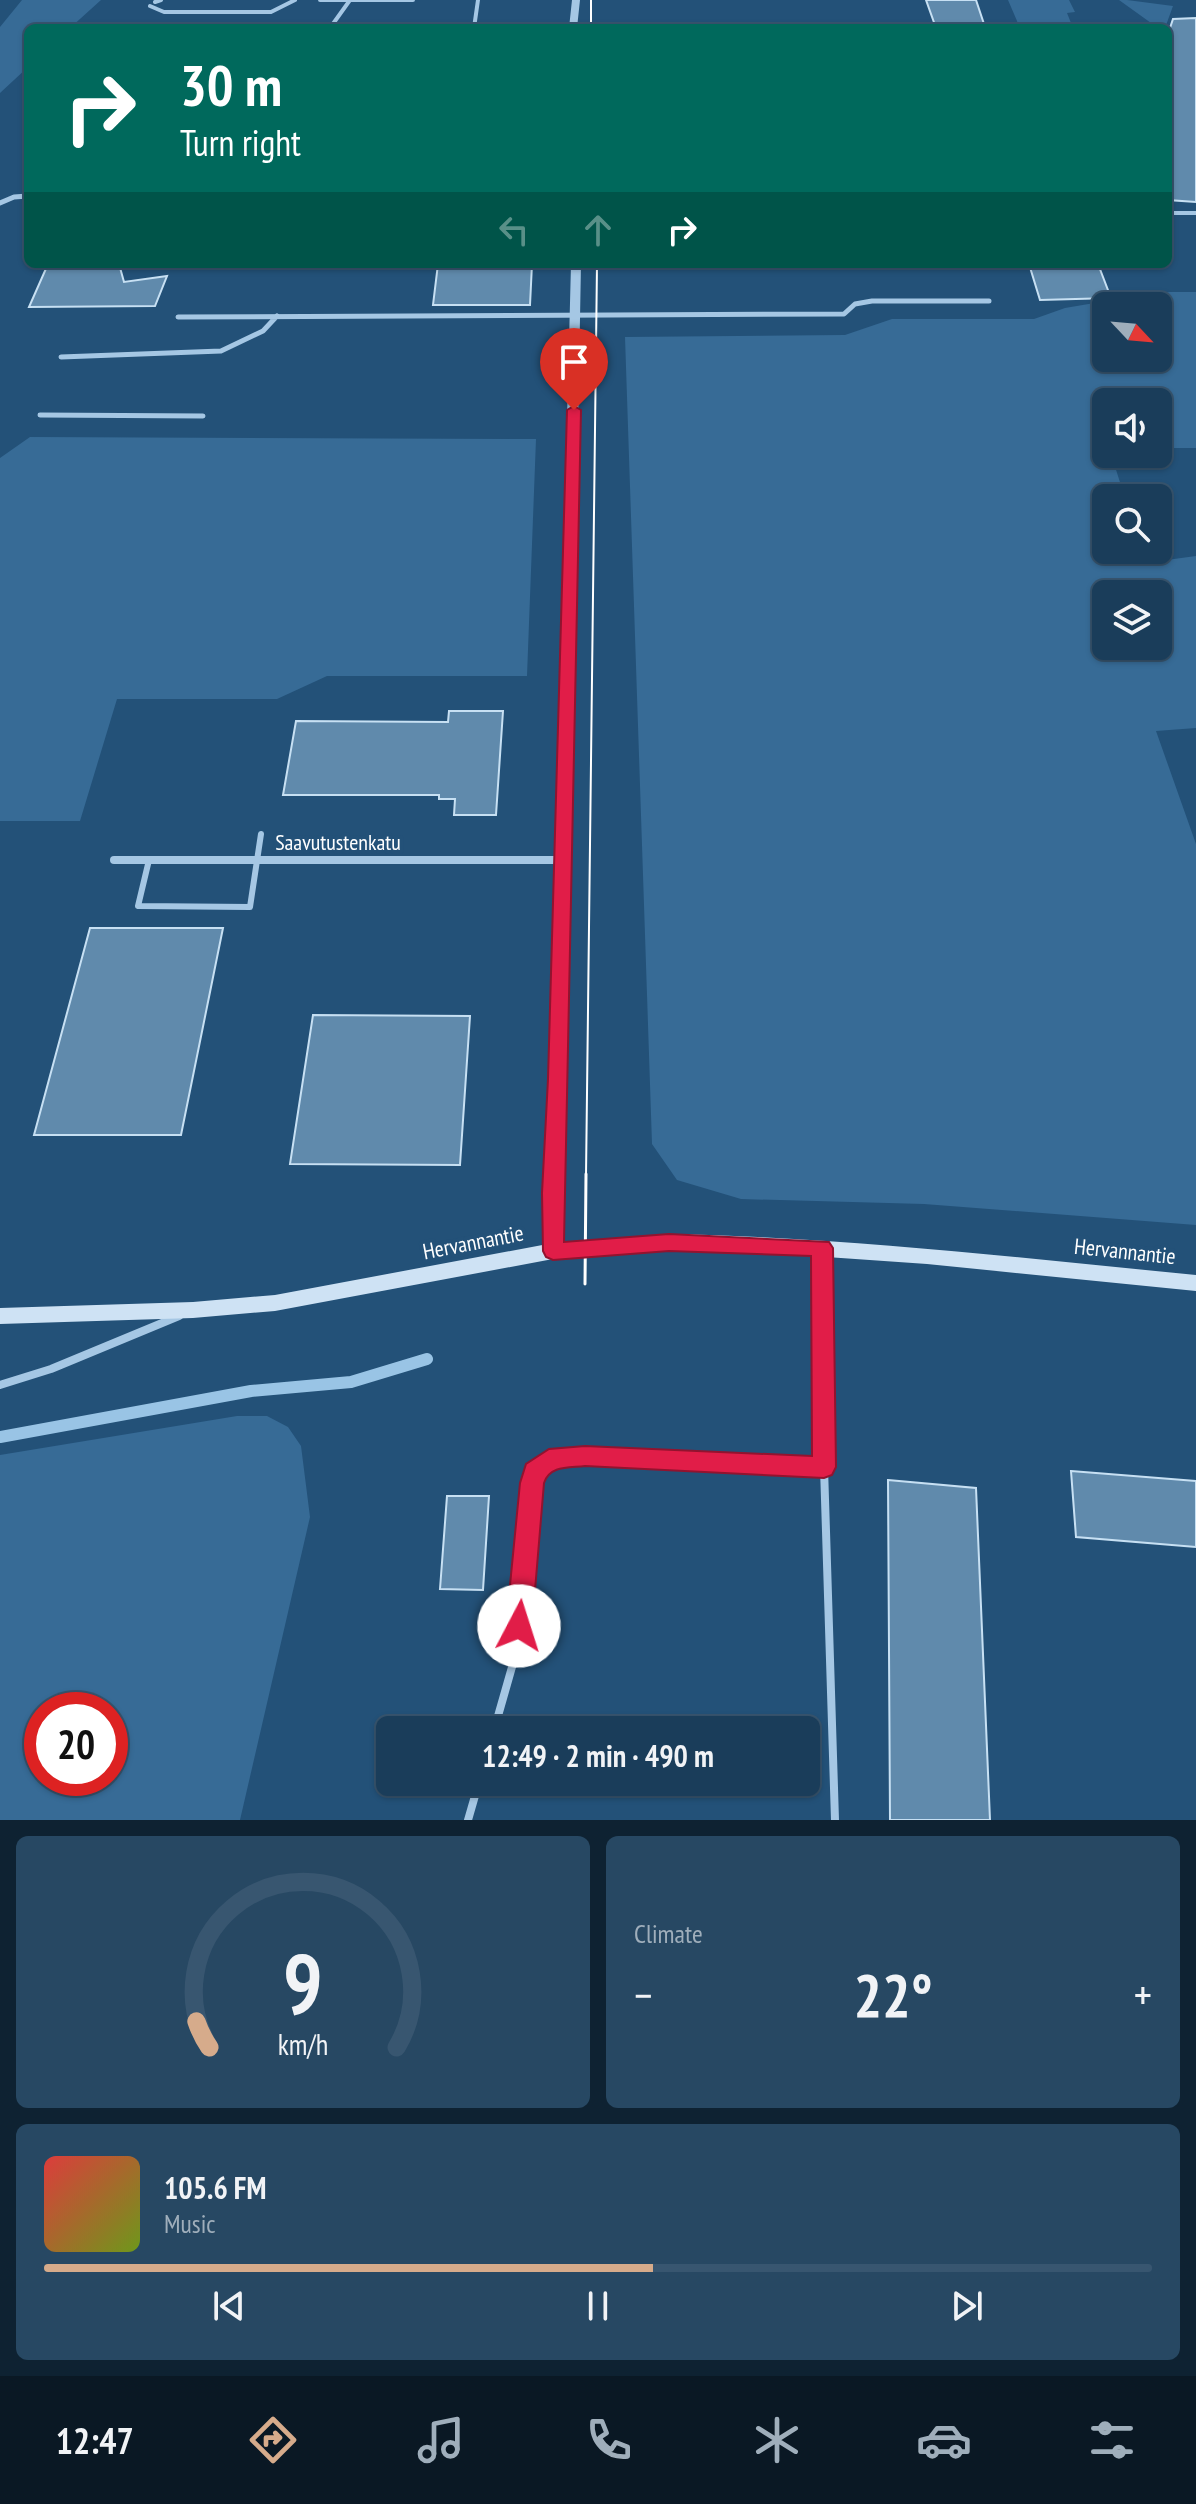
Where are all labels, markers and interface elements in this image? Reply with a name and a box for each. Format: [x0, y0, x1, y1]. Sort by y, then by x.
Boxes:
text: 30 m [180, 49, 282, 121]
icon: right [48, 56, 152, 160]
text: Turn right [180, 119, 301, 166]
icon: left [492, 208, 536, 252]
icon: ahead [576, 208, 620, 252]
icon: right [660, 208, 704, 252]
north arrow [1092, 292, 1172, 372]
map controls [1092, 292, 1172, 660]
pin [540, 328, 608, 410]
icon: arrive [552, 340, 596, 384]
button: sound [1092, 388, 1172, 468]
button: search [1092, 484, 1172, 564]
button: layers [1092, 580, 1172, 660]
street label: Saavutustenkatu [275, 828, 401, 856]
street label: Hervannantie [420, 1219, 526, 1265]
street label: Hervannantie [1073, 1232, 1177, 1270]
position arrow [477, 1584, 561, 1668]
speed limit sign: 20 [24, 1692, 128, 1796]
text: 12:49 · 2 min · 490 m [482, 1736, 714, 1775]
text: Climate [634, 1917, 703, 1950]
text: 9 [283, 1929, 323, 2037]
text: 22° [853, 1956, 933, 2034]
text: − [634, 1966, 652, 2023]
text: + [1134, 1966, 1152, 2023]
text: km/h [278, 2026, 328, 2063]
text: 105.6 FM [164, 2168, 266, 2207]
text: Music [164, 2207, 216, 2240]
icon: previous [207, 2284, 251, 2328]
icon: pause [576, 2284, 620, 2328]
icon: next [945, 2284, 989, 2328]
icon: directions [245, 2412, 301, 2468]
icon: music [413, 2412, 469, 2468]
icon: phone [581, 2412, 637, 2468]
icon: climate [749, 2412, 805, 2468]
icon: car [916, 2412, 972, 2468]
icon: filters [1084, 2412, 1140, 2468]
text: 12:47 [56, 2417, 134, 2464]

